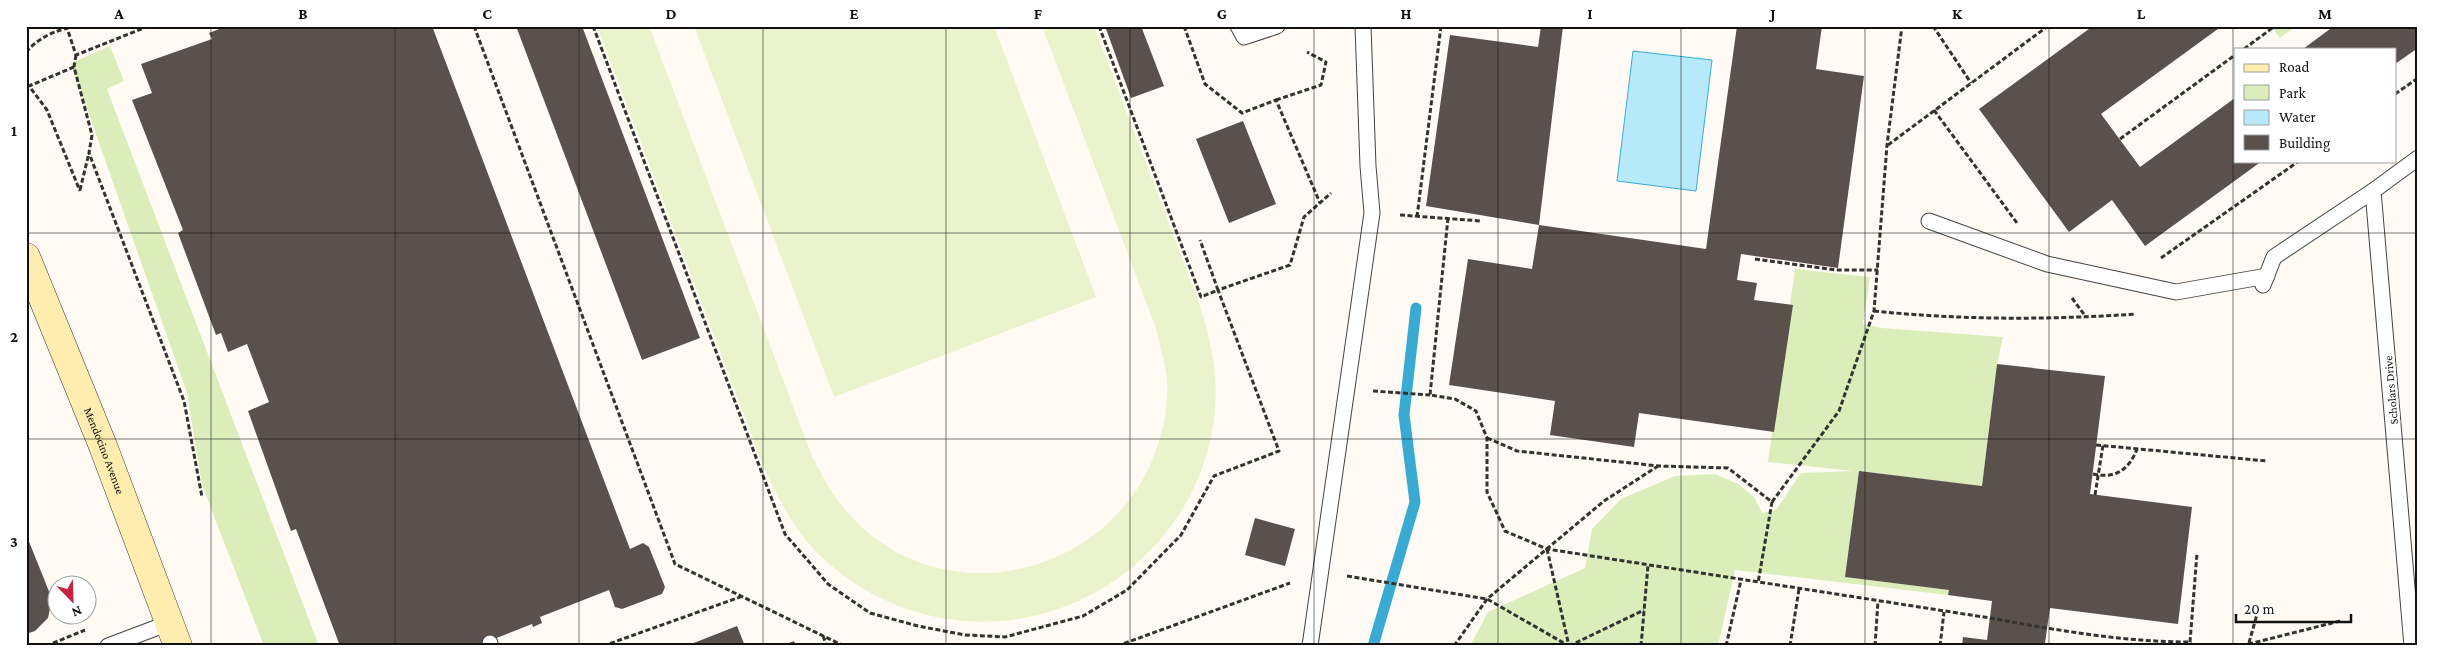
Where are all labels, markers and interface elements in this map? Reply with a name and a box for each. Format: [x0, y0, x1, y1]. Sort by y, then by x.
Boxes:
text: A [113, 5, 124, 22]
text: B [298, 5, 308, 22]
text: C [482, 5, 492, 22]
text: D [665, 5, 677, 22]
text: E [849, 5, 859, 22]
text: F [1034, 5, 1043, 22]
text: G [1217, 5, 1227, 22]
text: H [1401, 5, 1412, 22]
text: I [1587, 5, 1593, 22]
text: J [1768, 5, 1776, 22]
text: K [1952, 5, 1963, 22]
text: L [2137, 5, 2146, 22]
text: M [2318, 5, 2332, 22]
legend [2234, 48, 2396, 162]
text: Road [2279, 59, 2310, 75]
text: Park [2279, 85, 2306, 101]
text: Water [2279, 109, 2316, 125]
text: 1 [11, 122, 17, 139]
text: Building [2279, 135, 2330, 152]
text: 2 [10, 328, 18, 345]
street label: Scholars Drive [2381, 355, 2401, 425]
street label: Mendocino Avenue [81, 405, 127, 496]
text: 3 [10, 533, 18, 550]
north arrow [48, 574, 98, 624]
scale bar [2236, 592, 2352, 624]
text: 20 m [2244, 601, 2275, 617]
text: N [69, 603, 85, 621]

